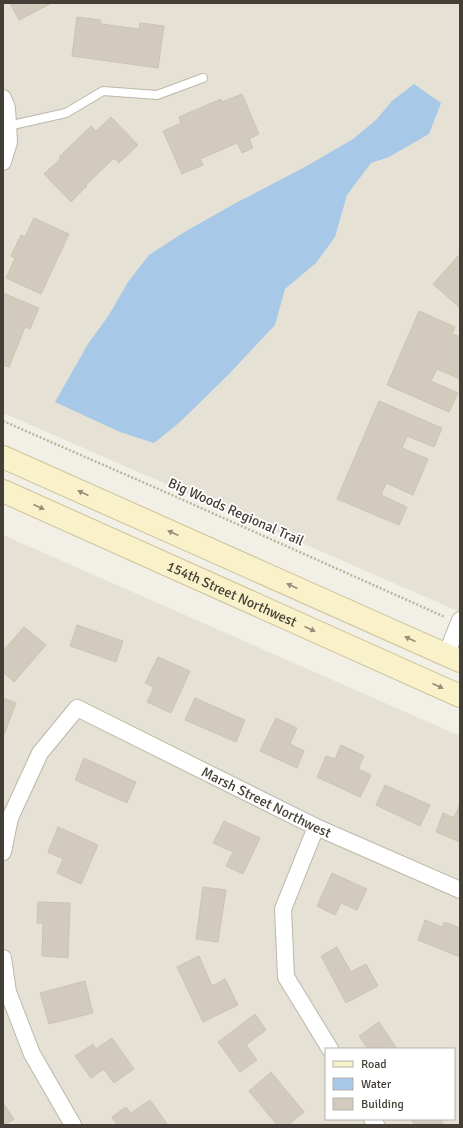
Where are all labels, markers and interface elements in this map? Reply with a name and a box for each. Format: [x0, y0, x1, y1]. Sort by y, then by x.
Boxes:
street label: Big Woods Regional Trail [165, 474, 307, 550]
one-way arrow [77, 489, 89, 495]
one-way arrow [33, 504, 44, 510]
one-way arrow [167, 530, 179, 536]
street label: 154th Street Northwest [164, 557, 300, 630]
one-way arrow [286, 583, 297, 589]
one-way arrow [305, 626, 316, 632]
one-way arrow [405, 636, 416, 642]
one-way arrow [432, 683, 444, 690]
street label: Marsh Street Northwest [199, 763, 334, 841]
legend [325, 1048, 455, 1120]
text: Road [361, 1057, 387, 1072]
text: Water [361, 1077, 392, 1092]
text: Building [361, 1097, 404, 1112]

